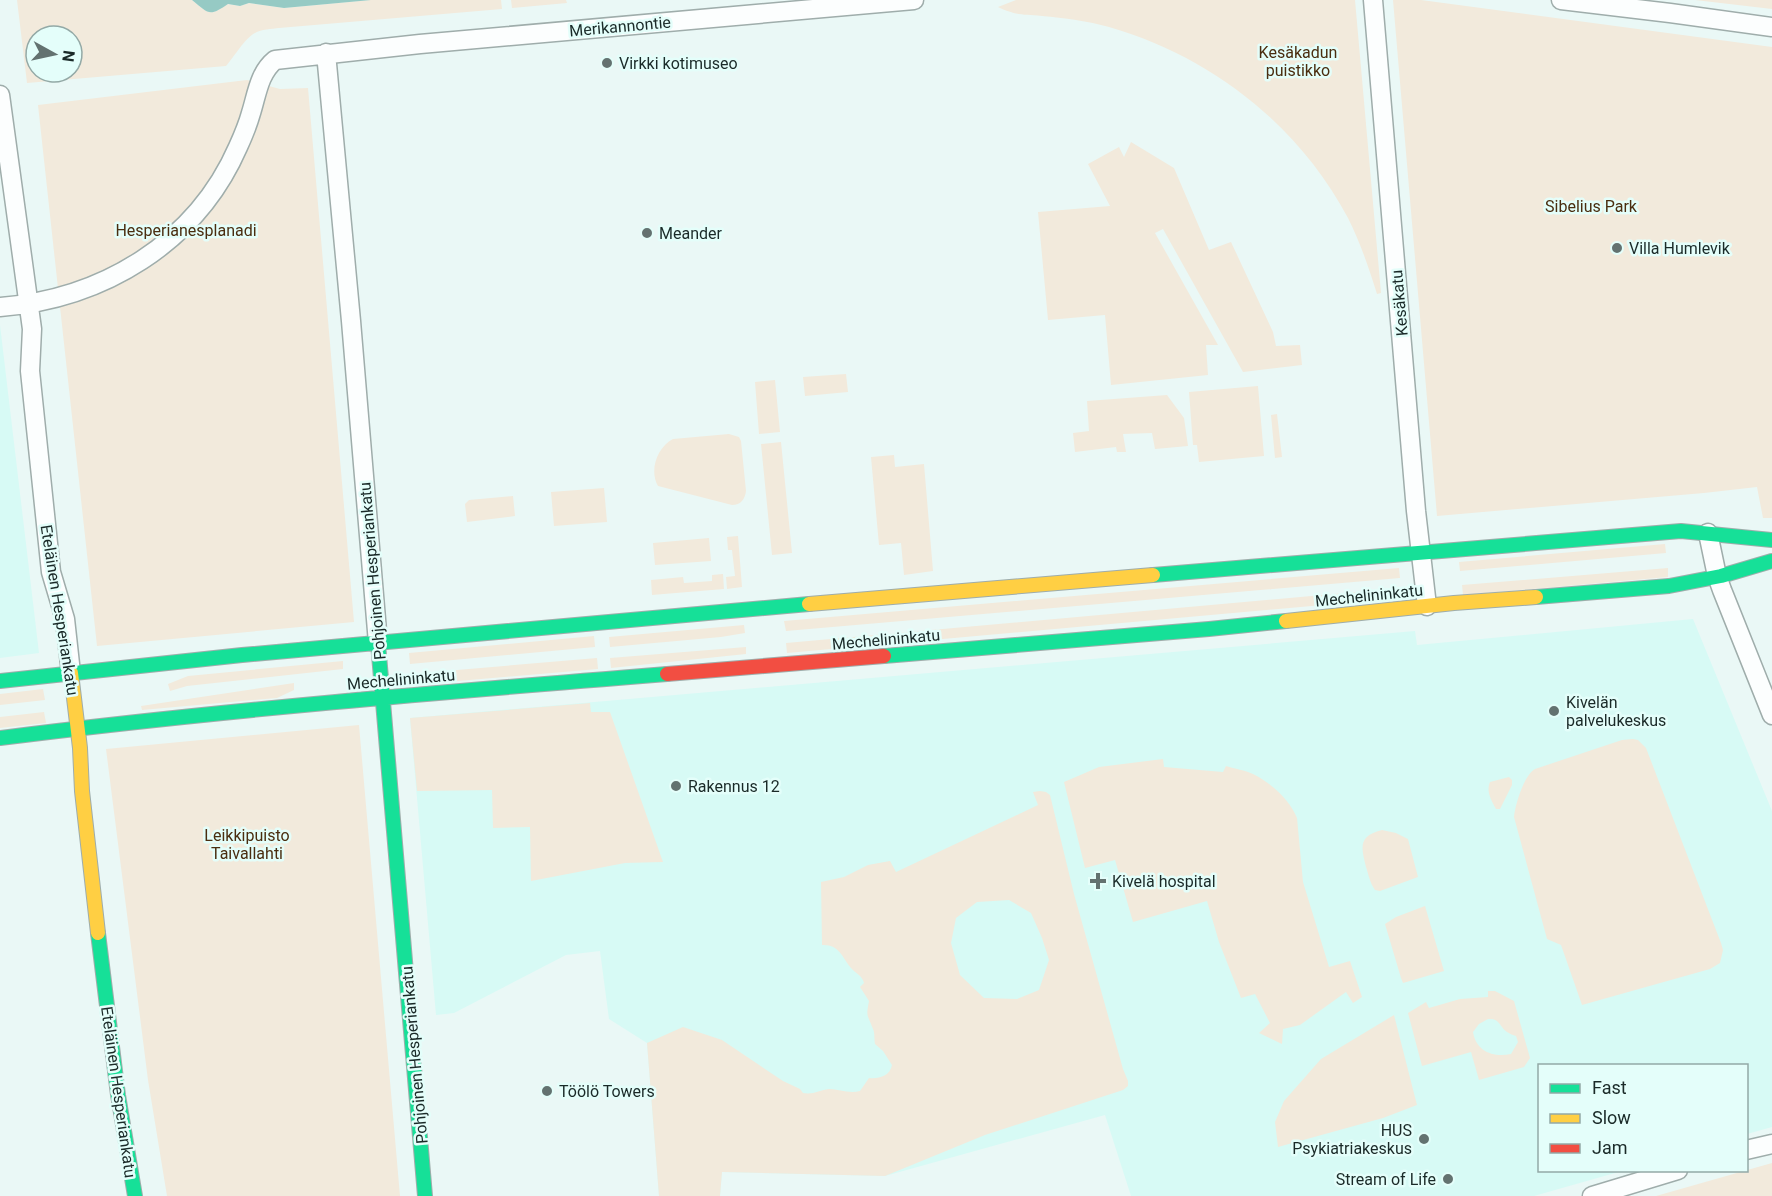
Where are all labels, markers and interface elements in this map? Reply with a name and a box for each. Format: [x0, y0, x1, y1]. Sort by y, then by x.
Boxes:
street label: Merikannontie [568, 13, 672, 40]
north arrow [24, 24, 84, 84]
park label: Kesäkadun puistikko [1259, 43, 1337, 80]
text: N [58, 49, 79, 63]
place label: Virkki kotimuseo [619, 54, 738, 73]
marker: Virkki kotimuseo [600, 56, 614, 70]
park label: Sibelius Park [1545, 197, 1638, 216]
park label: Hesperianesplanadi [115, 221, 257, 240]
place label: Meander [659, 224, 723, 243]
marker: Meander [640, 226, 654, 240]
place label: Villa Humlevik [1629, 239, 1731, 258]
marker: Villa Humlevik [1610, 241, 1624, 255]
street label: Kesäkatu [1387, 269, 1412, 337]
street label: Pohjoinen Hesperiankatu [355, 481, 390, 661]
street label: Eteläinen Hesperiankatu [37, 523, 82, 697]
street label: Mechelininkatu [1314, 580, 1424, 611]
street label: Mechelininkatu [831, 625, 941, 654]
street label: Mechelininkatu [346, 665, 456, 694]
place label: Kivelän palvelukeskus [1566, 693, 1666, 730]
marker: Kivelän palvelukeskus [1547, 704, 1561, 718]
place label: Rakennus 12 [688, 777, 780, 796]
marker: Rakennus 12 [669, 779, 683, 793]
park label: Leikkipuisto Taivallahti [204, 826, 290, 863]
marker: Kivelä hospital [1089, 872, 1107, 890]
place label: Kivelä hospital [1112, 872, 1216, 891]
street label: Pohjoinen Hesperiankatu [397, 965, 432, 1145]
street label: Eteläinen Hesperiankatu [97, 1005, 140, 1179]
legend [1538, 1064, 1748, 1172]
text: Fast [1592, 1077, 1627, 1098]
place label: Töölö Towers [559, 1082, 655, 1101]
marker: Töölö Towers [540, 1084, 554, 1098]
text: Slow [1592, 1107, 1631, 1128]
place label: HUS Psykiatriakeskus [1292, 1121, 1412, 1158]
marker: HUS Psykiatriakeskus [1417, 1132, 1431, 1146]
text: Jam [1592, 1137, 1628, 1158]
place label: Stream of Life [1336, 1170, 1436, 1189]
marker: Stream of Life [1441, 1172, 1455, 1186]

